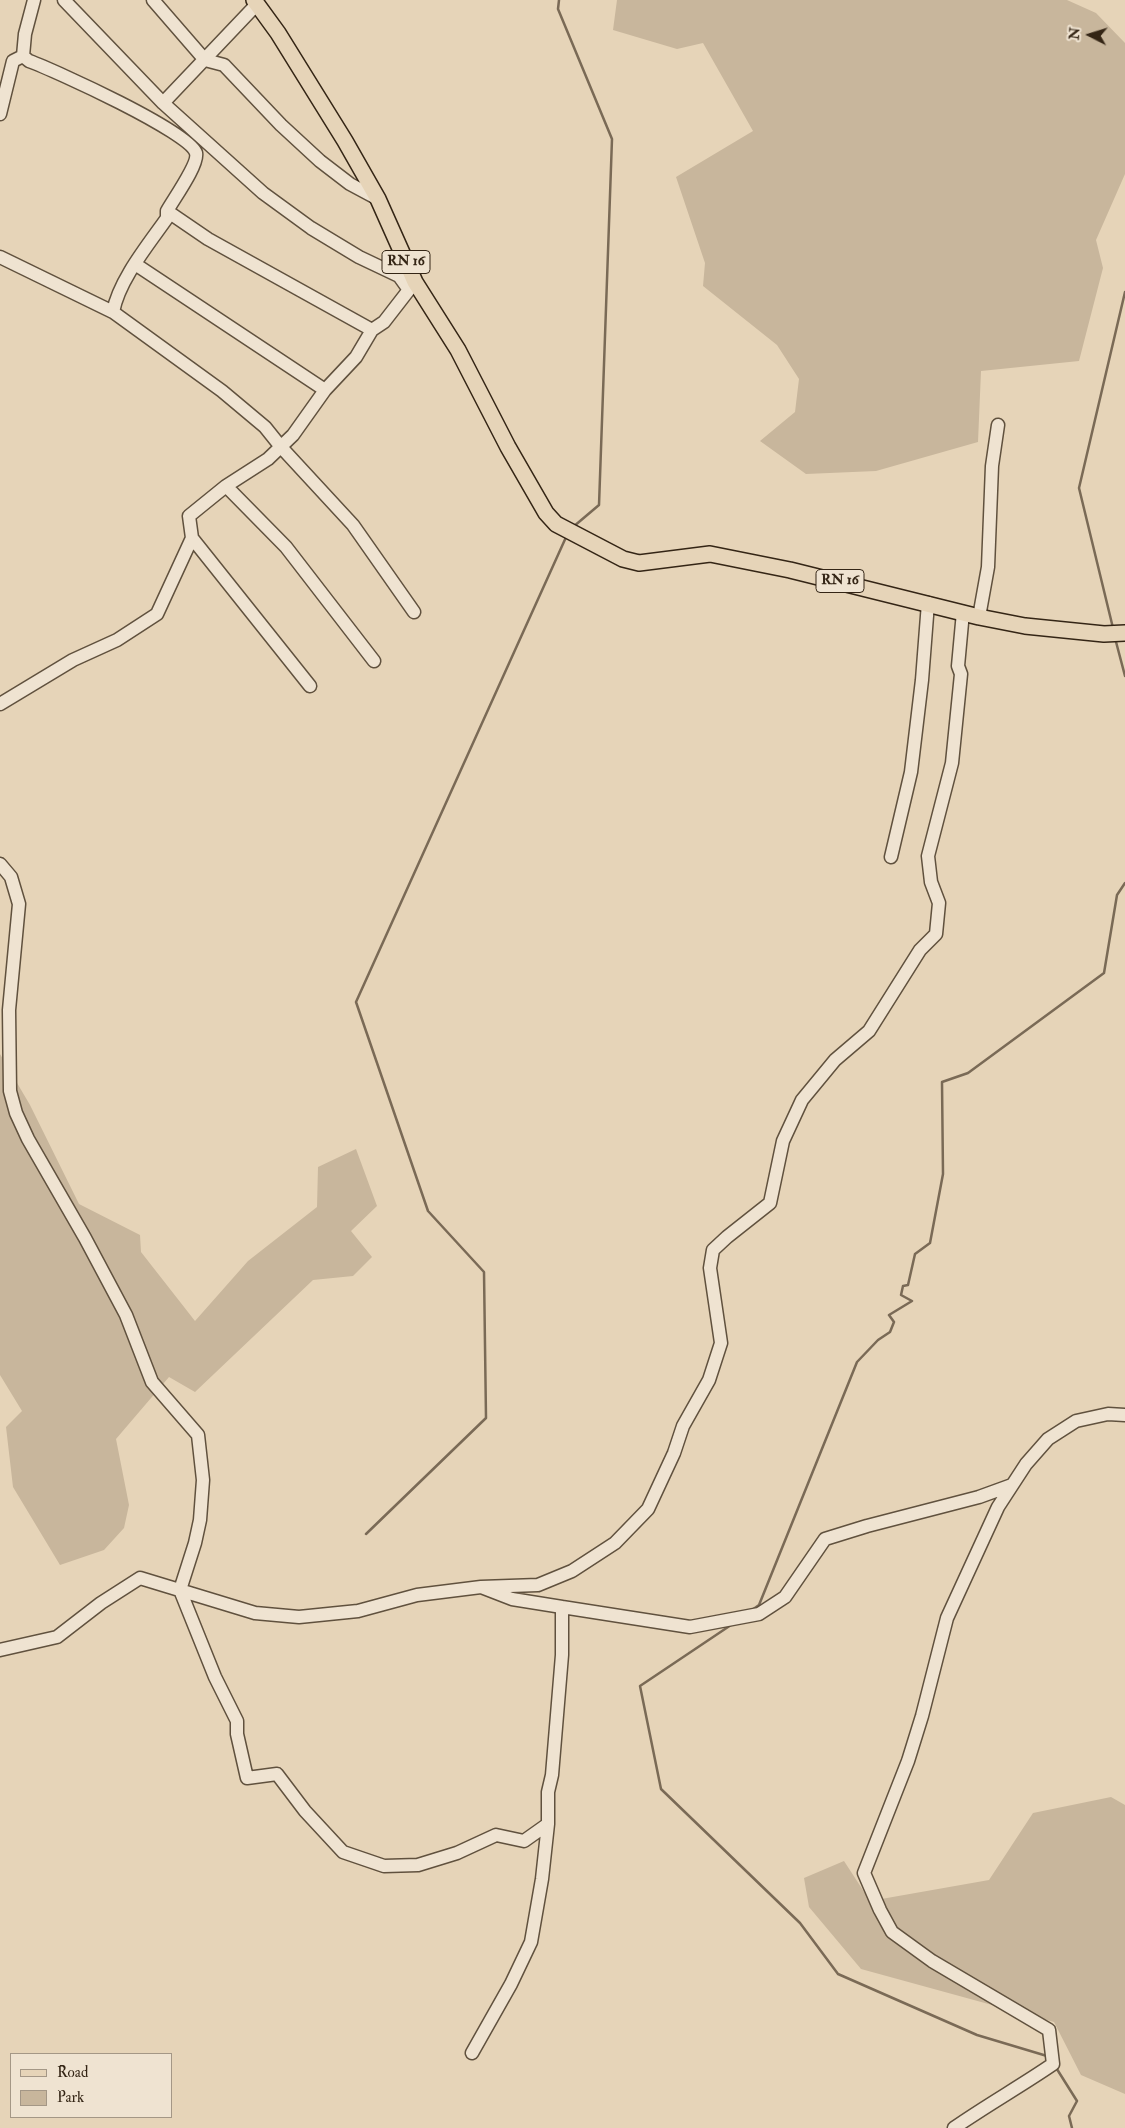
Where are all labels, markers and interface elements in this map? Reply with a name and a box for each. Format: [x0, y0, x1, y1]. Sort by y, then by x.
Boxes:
north arrow [1065, 10, 1115, 60]
text: N [1066, 27, 1084, 41]
road number: RN 16 [382, 250, 430, 274]
road number: RN 16 [816, 570, 864, 592]
legend [10, 2053, 172, 2118]
text: Road [57, 2063, 88, 2082]
text: Park [57, 2088, 84, 2107]

